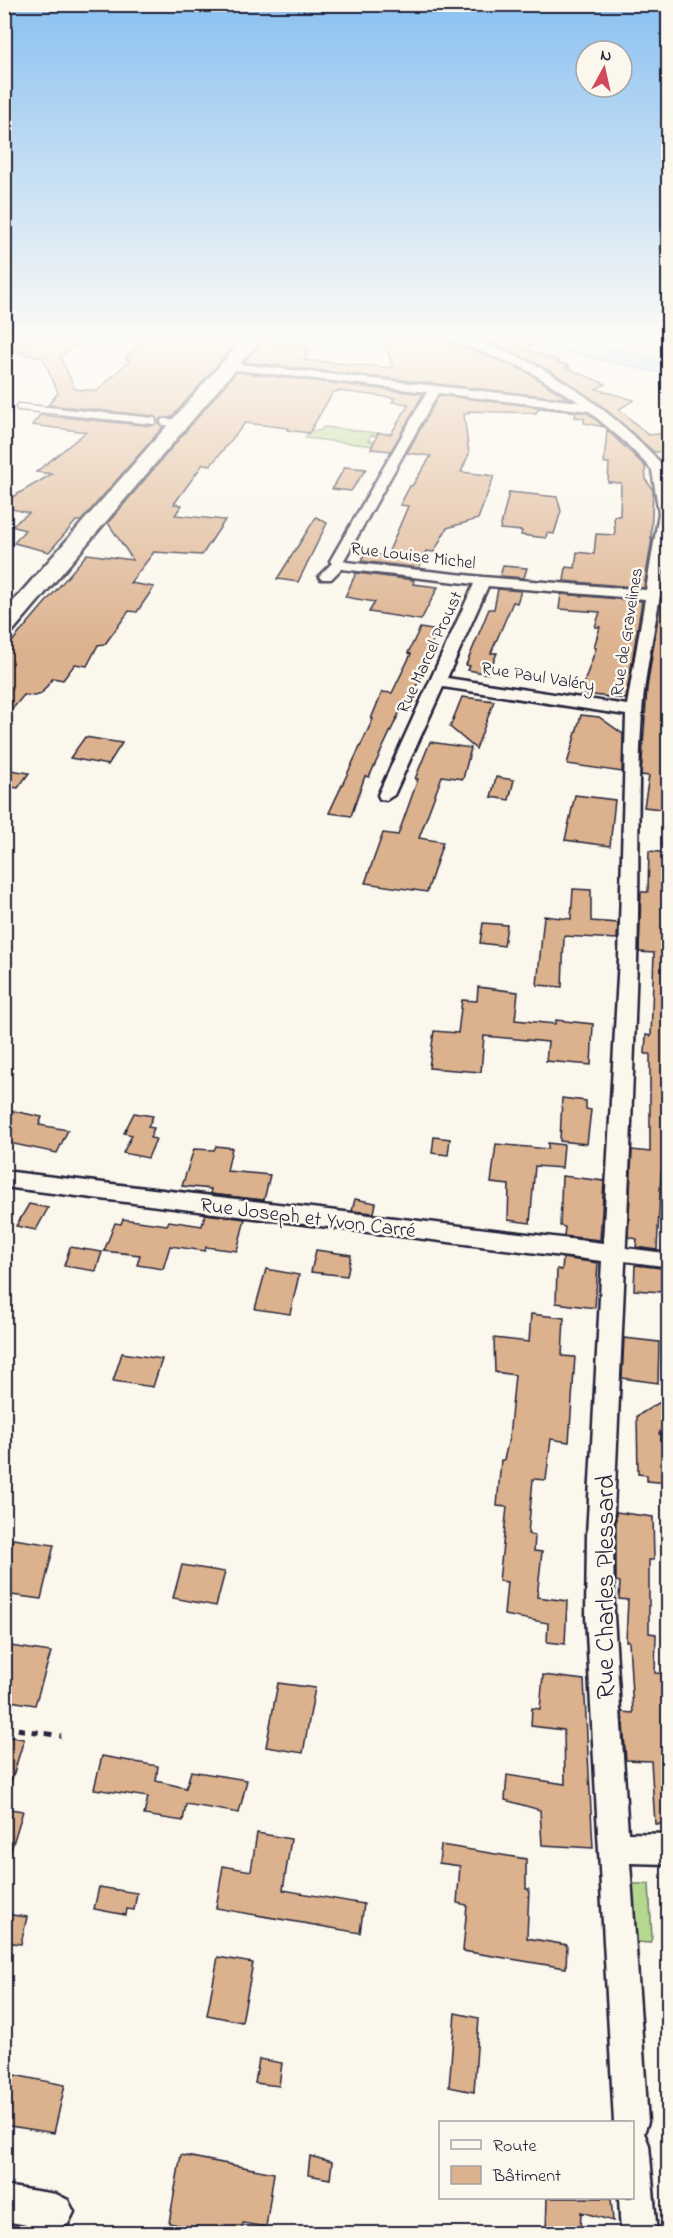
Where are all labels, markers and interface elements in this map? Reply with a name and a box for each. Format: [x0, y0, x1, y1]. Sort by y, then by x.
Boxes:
north arrow [574, 39, 634, 99]
text: N [599, 43, 613, 69]
street label: Rue Louise Michel [349, 536, 477, 578]
street label: Rue de Gravelines [605, 566, 651, 699]
street label: Rue Marcel Proust [391, 587, 471, 718]
street label: Rue Paul Valéry [479, 656, 596, 700]
street label: Rue Joseph et Yvon Carré [198, 1191, 418, 1247]
street label: Rue Charles Plessard [588, 1474, 626, 1699]
legend [439, 2121, 634, 2199]
text: Route [493, 2134, 538, 2160]
text: Bâtiment [492, 2164, 561, 2190]

